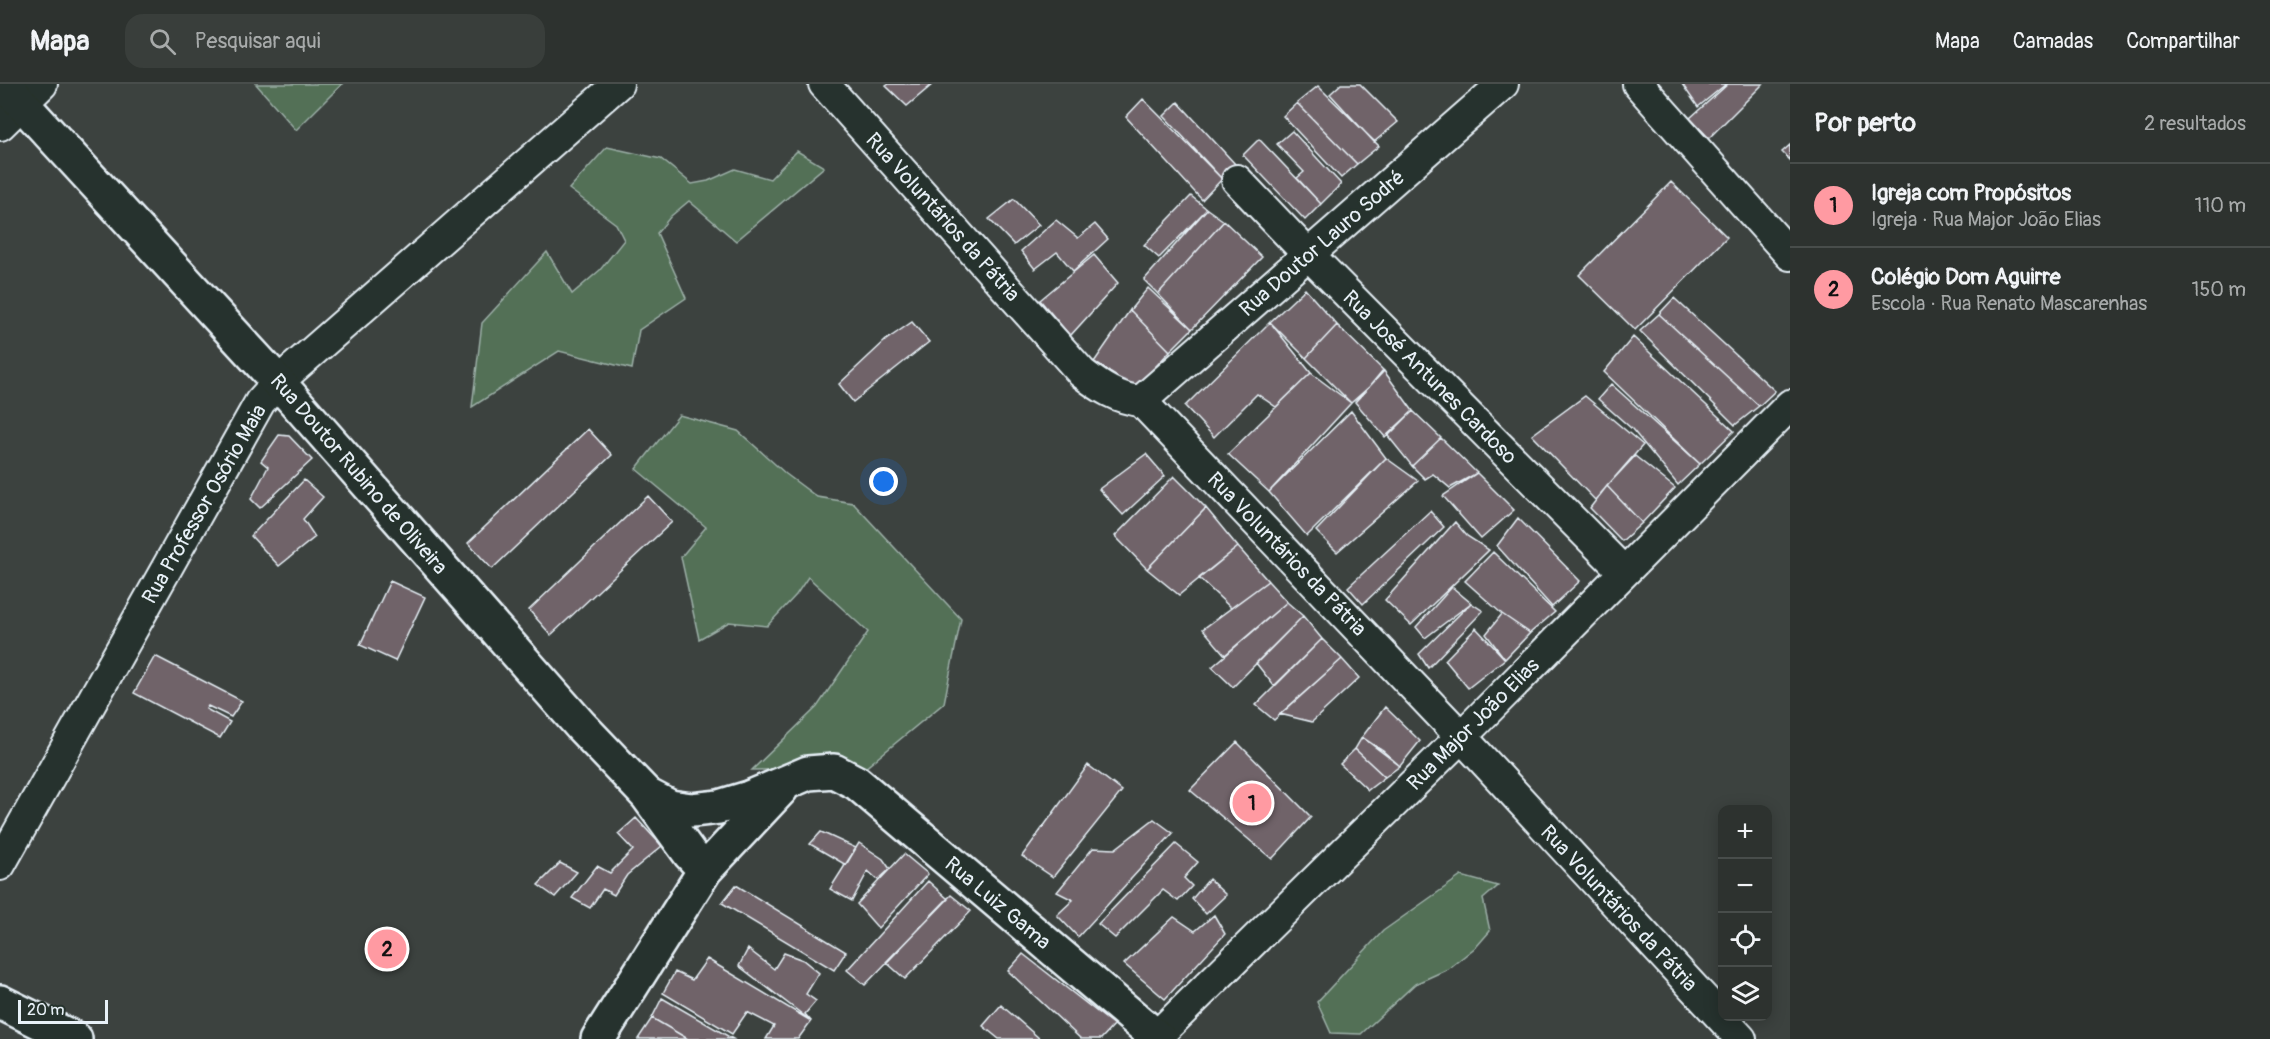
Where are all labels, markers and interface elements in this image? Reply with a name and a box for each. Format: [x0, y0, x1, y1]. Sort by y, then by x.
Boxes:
search box [125, 14, 545, 68]
text: Mapa [30, 24, 89, 59]
icon: search [146, 25, 179, 58]
text: Pesquisar aqui [194, 27, 321, 55]
text: Mapa [1935, 28, 1980, 55]
text: Camadas [2013, 28, 2093, 55]
text: Compartilhar [2126, 28, 2240, 55]
text: Por perto [1814, 107, 1916, 139]
text: 2 resultados [2144, 111, 2246, 136]
street label: Rua Voluntários da Pátria [860, 127, 1026, 307]
street label: Rua Doutor Lauro Sodré [1234, 164, 1411, 323]
text: Igreja com Propósitos [1871, 179, 2071, 207]
text: 1 [1830, 193, 1837, 218]
text: 110 m [2195, 193, 2246, 218]
text: Igreja · Rua Major João Elias [1871, 207, 2101, 232]
text: Colégio Dom Aguirre [1871, 263, 2061, 291]
text: 2 [1828, 277, 1839, 302]
text: 150 m [2192, 277, 2246, 302]
street label: Rua José Antunes Cardoso [1337, 285, 1522, 470]
text: Escola · Rua Renato Mascarenhas [1871, 291, 2147, 316]
street label: Rua Doutor Rubino de Oliveira [264, 368, 453, 580]
street label: Rua Professor Osório Maia [136, 400, 273, 609]
street label: Rua Voluntários da Pátria [1201, 466, 1372, 642]
your location [869, 467, 898, 496]
street label: Rua Major João Elias [1401, 652, 1546, 796]
pin: 1 [1232, 780, 1272, 826]
map controls [1718, 805, 1772, 1021]
button: + [1718, 805, 1772, 859]
street label: Rua Voluntários da Pátria [1534, 819, 1703, 997]
street label: Rua Luiz Gama [939, 851, 1056, 956]
button: − [1718, 859, 1772, 913]
button: locate [1718, 913, 1772, 967]
pin: 2 [368, 926, 406, 972]
button: layers [1718, 967, 1772, 1021]
scale bar [18, 997, 108, 1024]
text: 20 m [27, 1000, 65, 1020]

